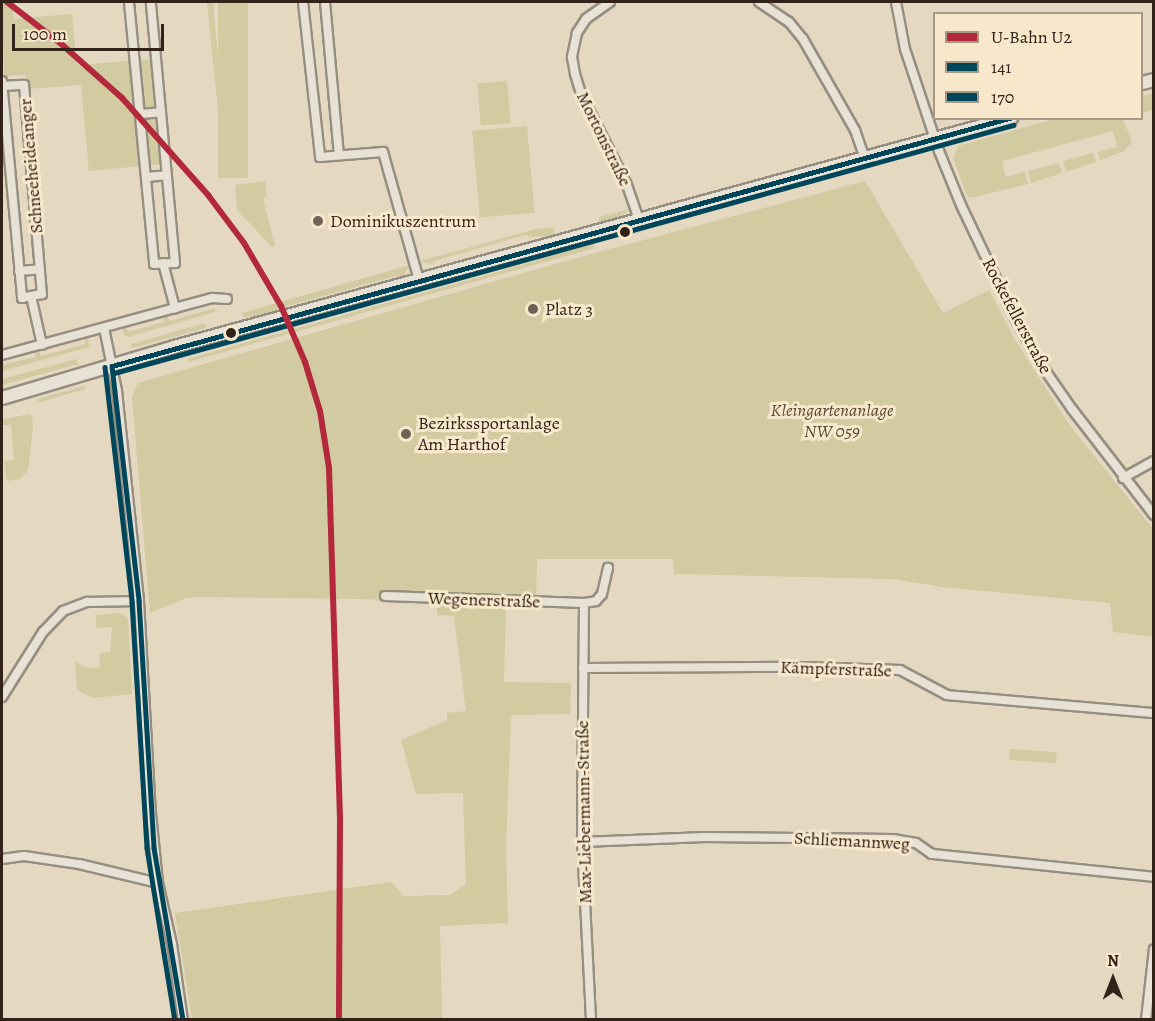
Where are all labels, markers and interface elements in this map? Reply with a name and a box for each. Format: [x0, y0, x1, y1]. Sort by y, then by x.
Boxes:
scale bar [15, 12, 166, 50]
legend [933, 12, 1143, 120]
text: 100 m [23, 22, 67, 46]
text: U-Bahn U2 [991, 25, 1072, 49]
text: 141 [991, 55, 1011, 79]
text: 170 [991, 85, 1014, 109]
street label: Mortonstraße [572, 88, 636, 190]
street label: Schneeheideanger [14, 98, 48, 234]
place label: Dominikuszentrum [330, 210, 476, 232]
marker: Dominikuszentrum [311, 214, 325, 228]
unlabelled marker [619, 226, 631, 238]
street label: Rockefellerstraße [977, 254, 1057, 378]
place label: Platz 3 [545, 298, 593, 320]
marker: Platz 3 [526, 302, 540, 316]
unlabelled marker [225, 327, 237, 339]
park label: Kleingartenanlage NW 059 [771, 400, 893, 442]
place label: Bezirkssportanlage Am Harthof [418, 413, 560, 456]
marker: Bezirkssportanlage Am Harthof [399, 427, 413, 441]
street label: Wegenerstraße [428, 587, 540, 613]
street label: Kämpferstraße [780, 656, 892, 682]
street label: Max-Liebermann-Straße [572, 720, 596, 904]
street label: Schliemannweg [794, 827, 910, 855]
north arrow [1083, 949, 1143, 1009]
text: N [1107, 950, 1119, 972]

